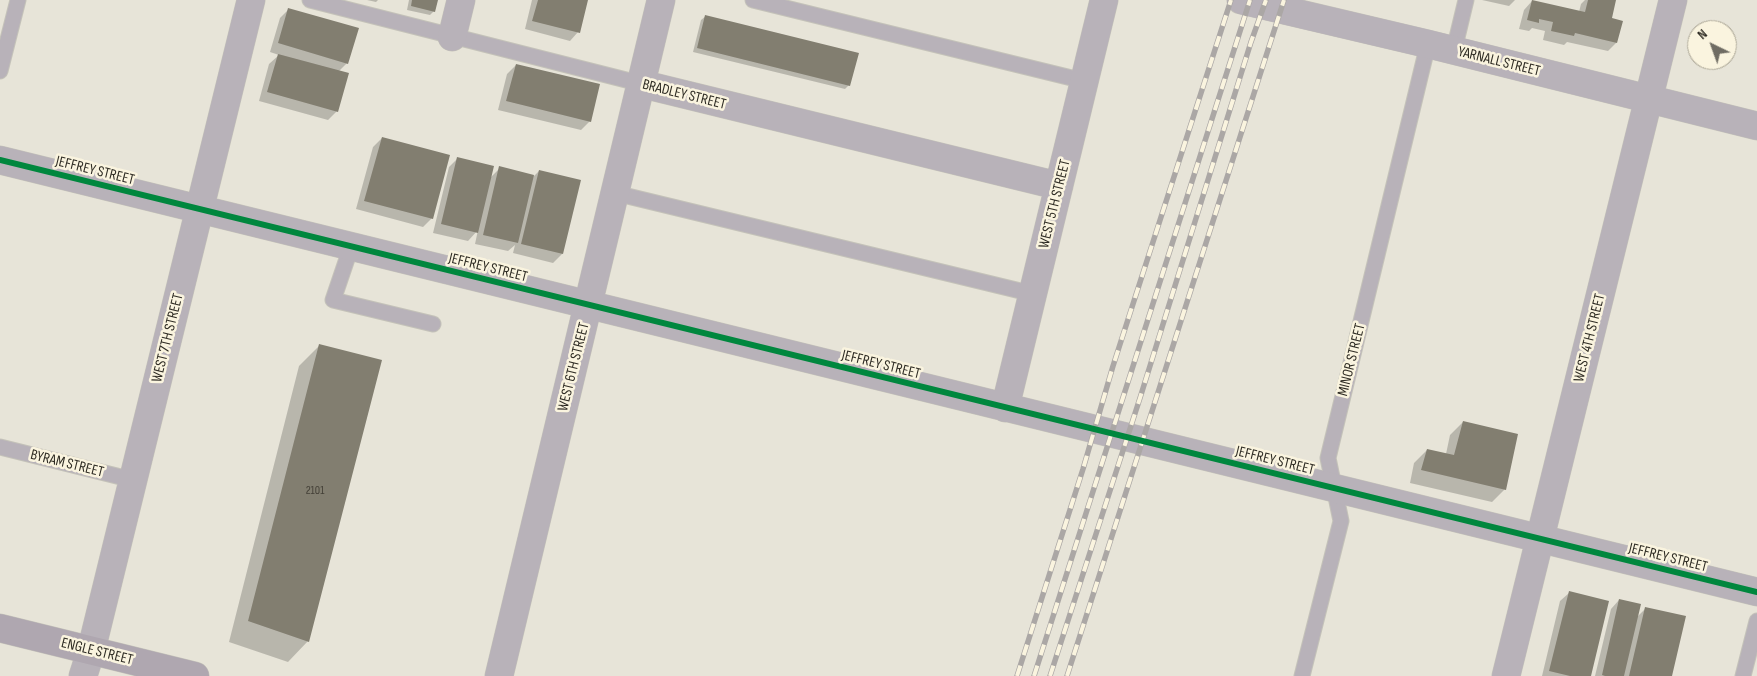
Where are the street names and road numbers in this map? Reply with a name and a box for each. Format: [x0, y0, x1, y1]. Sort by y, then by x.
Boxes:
street label: YARNALL STREET [1456, 43, 1542, 81]
street label: BRADLEY STREET [640, 76, 728, 114]
street label: JEFFREY STREET [54, 153, 136, 189]
street label: WEST 5TH STREET [1035, 158, 1075, 250]
street label: JEFFREY STREET [447, 250, 529, 286]
street label: WEST 7TH STREET [148, 292, 188, 384]
street label: WEST 4TH STREET [1570, 292, 1610, 384]
street label: WEST 6TH STREET [554, 321, 594, 413]
street label: MINOR STREET [1334, 322, 1370, 398]
street label: JEFFREY STREET [840, 347, 922, 383]
street label: JEFFREY STREET [1234, 443, 1316, 479]
street label: BYRAM STREET [28, 446, 106, 482]
street label: JEFFREY STREET [1627, 540, 1709, 576]
street label: ENGLE STREET [59, 634, 135, 670]

